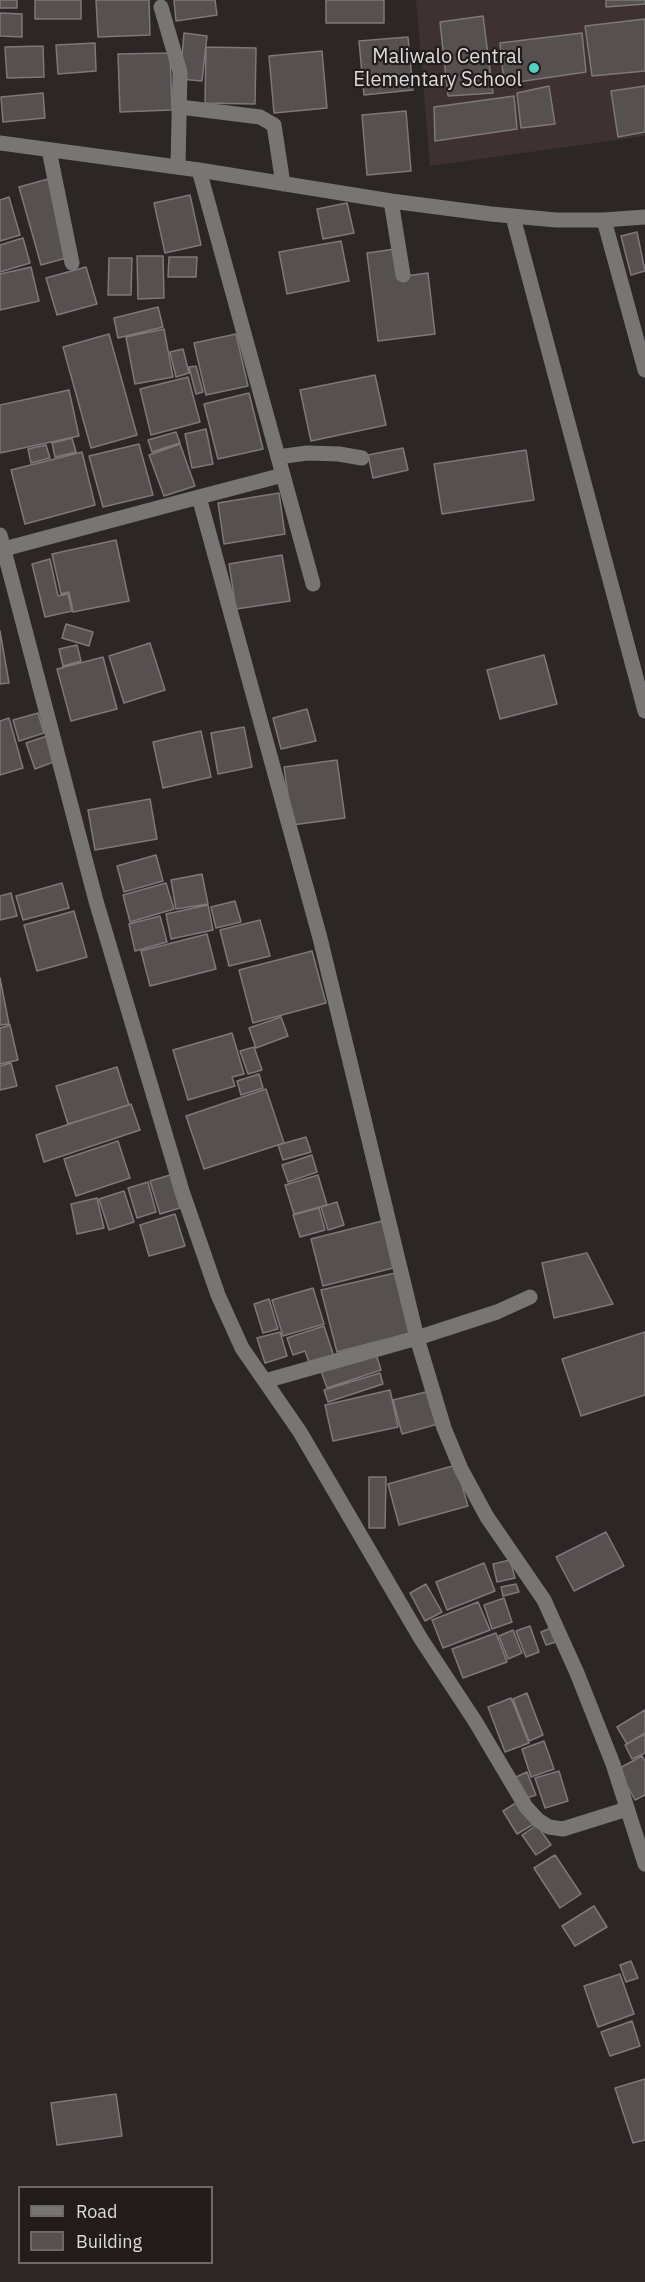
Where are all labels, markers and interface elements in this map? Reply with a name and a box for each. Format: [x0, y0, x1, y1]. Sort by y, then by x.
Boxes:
place label: Maliwalo Central Elementary School [353, 45, 522, 92]
marker: Maliwalo Central Elementary School [527, 61, 541, 75]
legend [18, 2186, 213, 2264]
text: Road [76, 2200, 117, 2223]
text: Building [76, 2230, 142, 2253]

